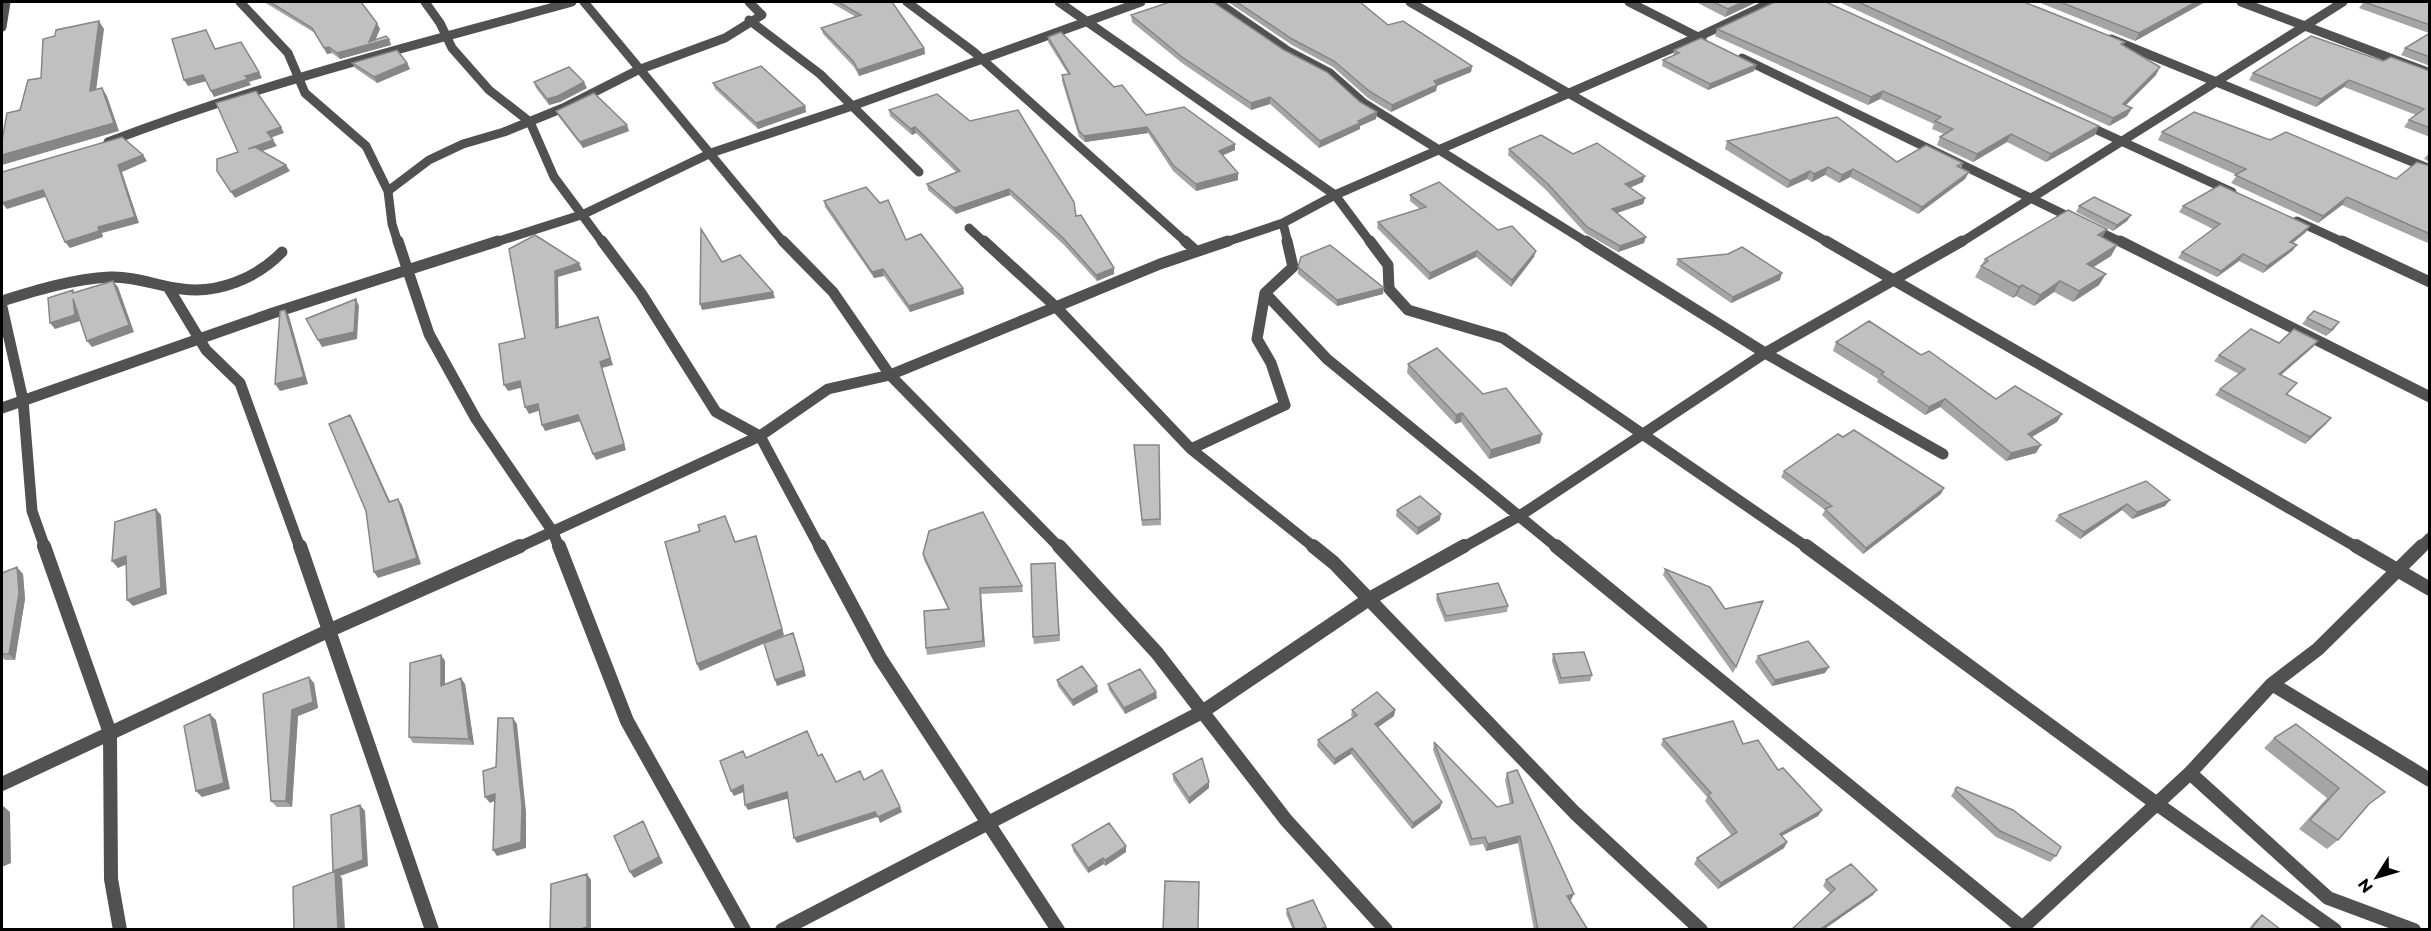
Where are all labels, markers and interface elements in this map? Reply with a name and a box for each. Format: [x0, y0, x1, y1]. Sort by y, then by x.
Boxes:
north arrow [2347, 847, 2407, 907]
text: N [2354, 875, 2377, 897]

